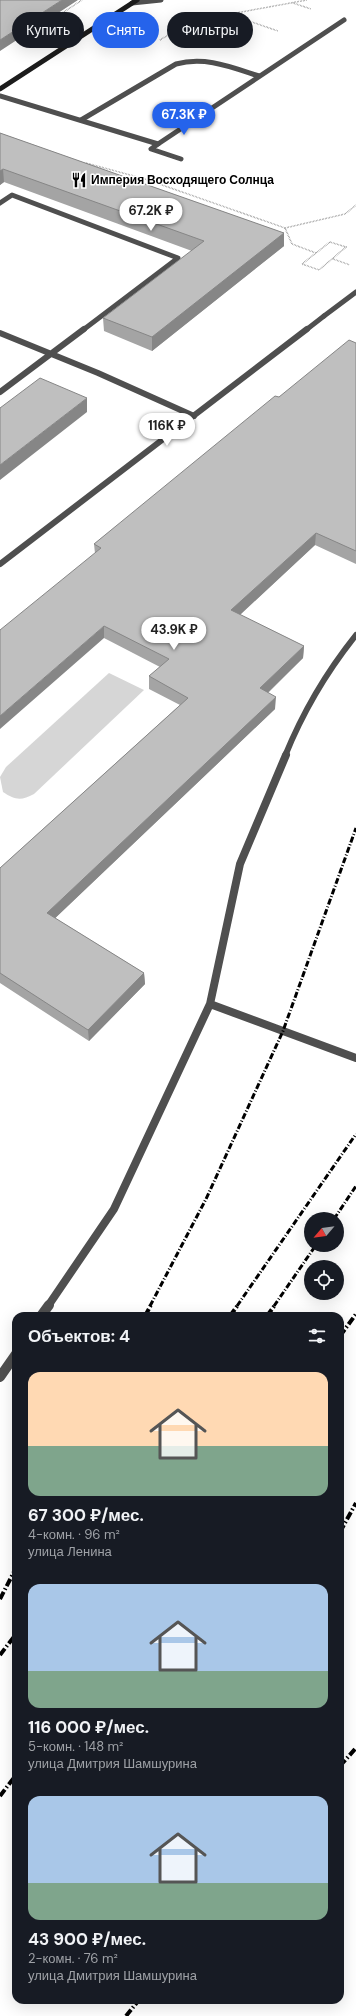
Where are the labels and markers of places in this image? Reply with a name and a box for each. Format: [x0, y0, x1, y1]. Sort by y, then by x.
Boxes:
pin: 67.3K ₽ [147, 102, 221, 136]
restaurant icon: Империя Восходящего Солнца [70, 171, 88, 189]
place label: Империя Восходящего Солнца [91, 172, 274, 188]
pin: 67.2K ₽ [114, 198, 188, 232]
pin: 116K ₽ [134, 413, 200, 447]
pin: 43.9K ₽ [137, 617, 211, 651]

